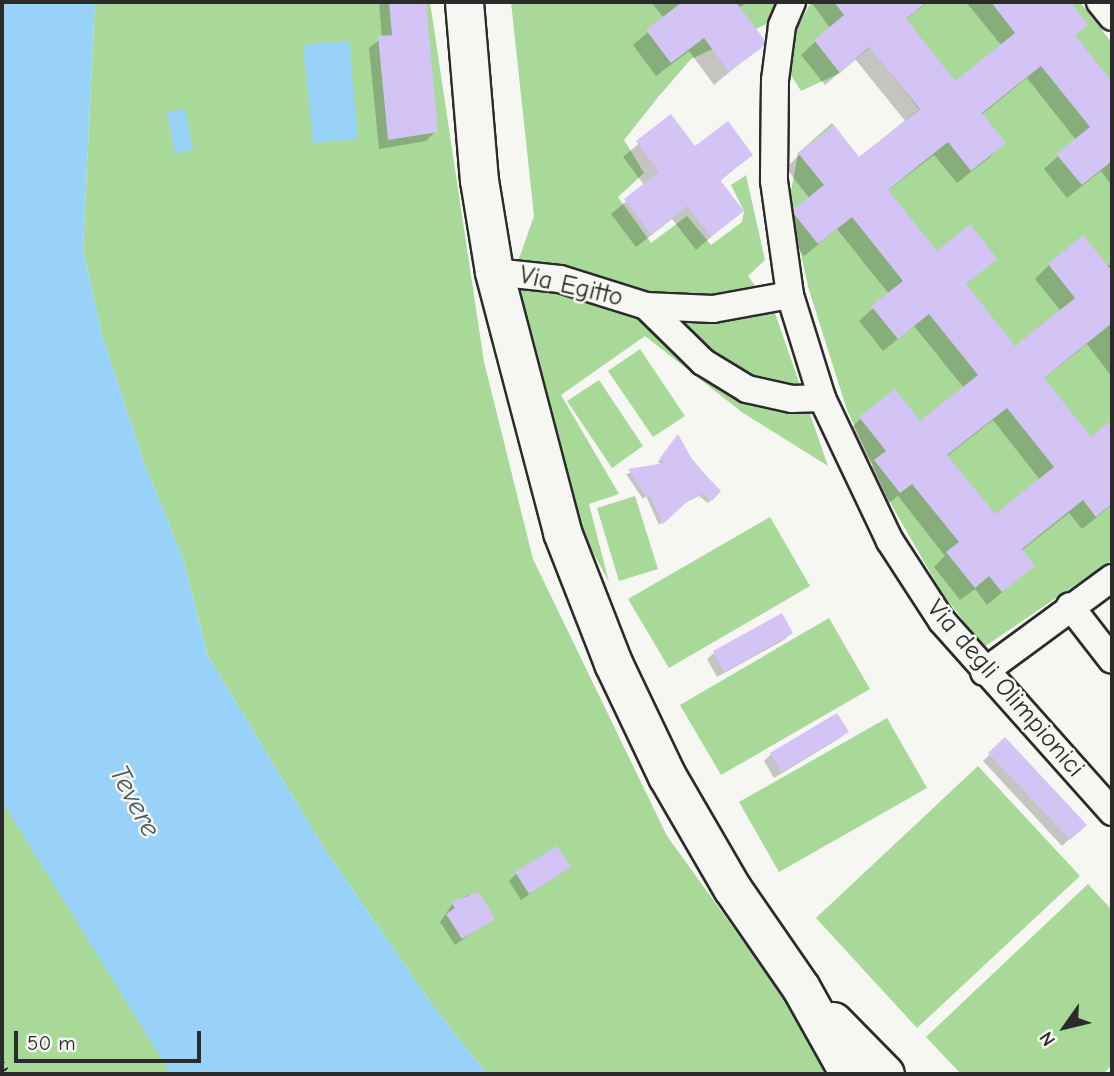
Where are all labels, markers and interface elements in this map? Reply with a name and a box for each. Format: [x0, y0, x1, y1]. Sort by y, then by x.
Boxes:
street label: Via Egitto [516, 260, 626, 314]
street label: Via degli Olimpionici [919, 594, 1091, 784]
water label: Tevere [102, 759, 168, 843]
north arrow [1030, 992, 1100, 1062]
scale bar [18, 1016, 205, 1060]
text: N [1035, 1027, 1060, 1050]
text: 50 m [27, 1031, 76, 1055]

